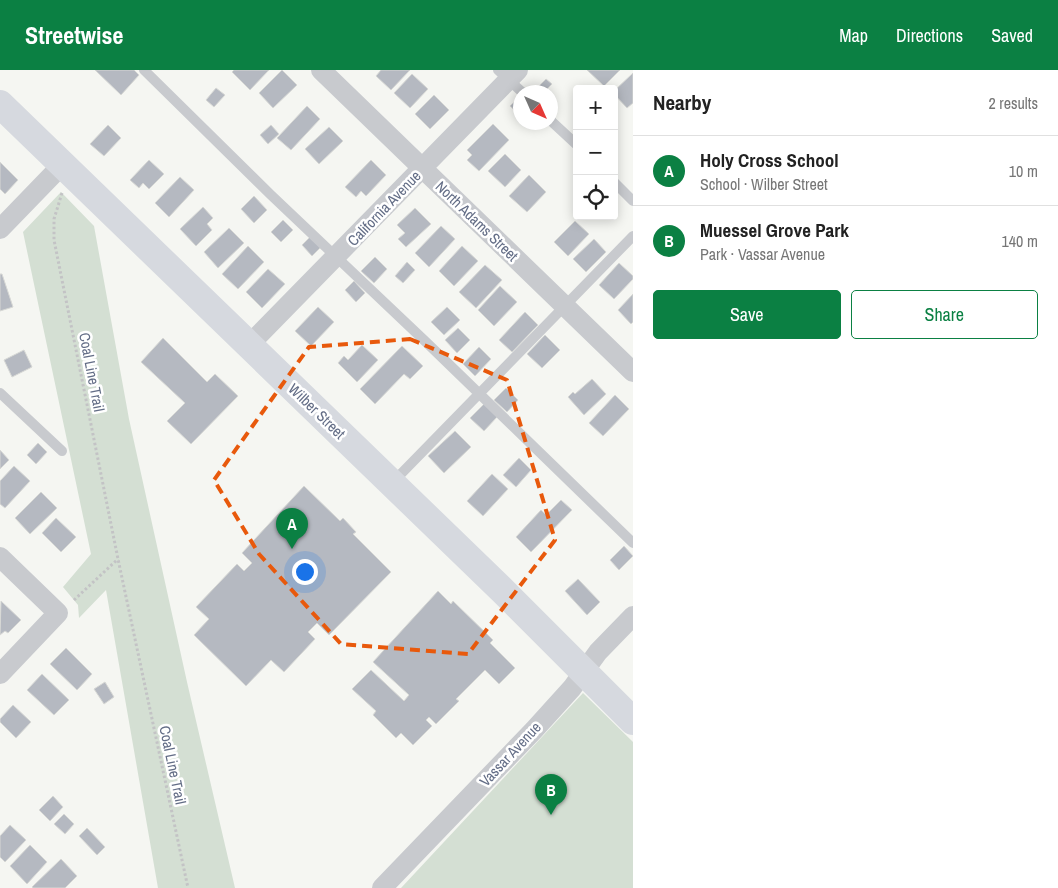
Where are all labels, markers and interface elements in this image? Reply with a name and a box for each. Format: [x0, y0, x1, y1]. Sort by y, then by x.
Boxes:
text: Streetwise [25, 19, 123, 51]
text: Map [839, 23, 868, 48]
text: Directions [896, 23, 963, 48]
text: Saved [991, 23, 1033, 48]
north arrow [513, 85, 558, 130]
map controls [573, 85, 618, 220]
button: + [573, 85, 618, 130]
text: Nearby [653, 88, 711, 117]
text: 2 results [988, 92, 1038, 114]
button: − [573, 130, 618, 175]
text: Holy Cross School [700, 147, 839, 173]
text: A [664, 160, 674, 182]
text: 10 m [1009, 160, 1038, 182]
street label: California Avenue [343, 165, 426, 250]
text: School · Wilber Street [700, 173, 828, 195]
button: locate [573, 175, 618, 220]
street label: North Adams Street [431, 176, 523, 266]
text: Muessel Grove Park [700, 217, 849, 243]
text: B [664, 230, 674, 252]
text: 140 m [1002, 230, 1038, 252]
text: Park · Vassar Avenue [700, 243, 825, 265]
button: Save [653, 290, 841, 339]
button: Share [851, 290, 1038, 339]
street label: Coal Line Trail [74, 331, 110, 413]
street label: Wilber Street [284, 379, 351, 444]
pin: A [276, 508, 308, 549]
your location [292, 559, 318, 585]
street label: Vassar Avenue [474, 717, 546, 791]
street label: Coal Line Trail [154, 724, 192, 806]
pin: B [535, 774, 567, 815]

